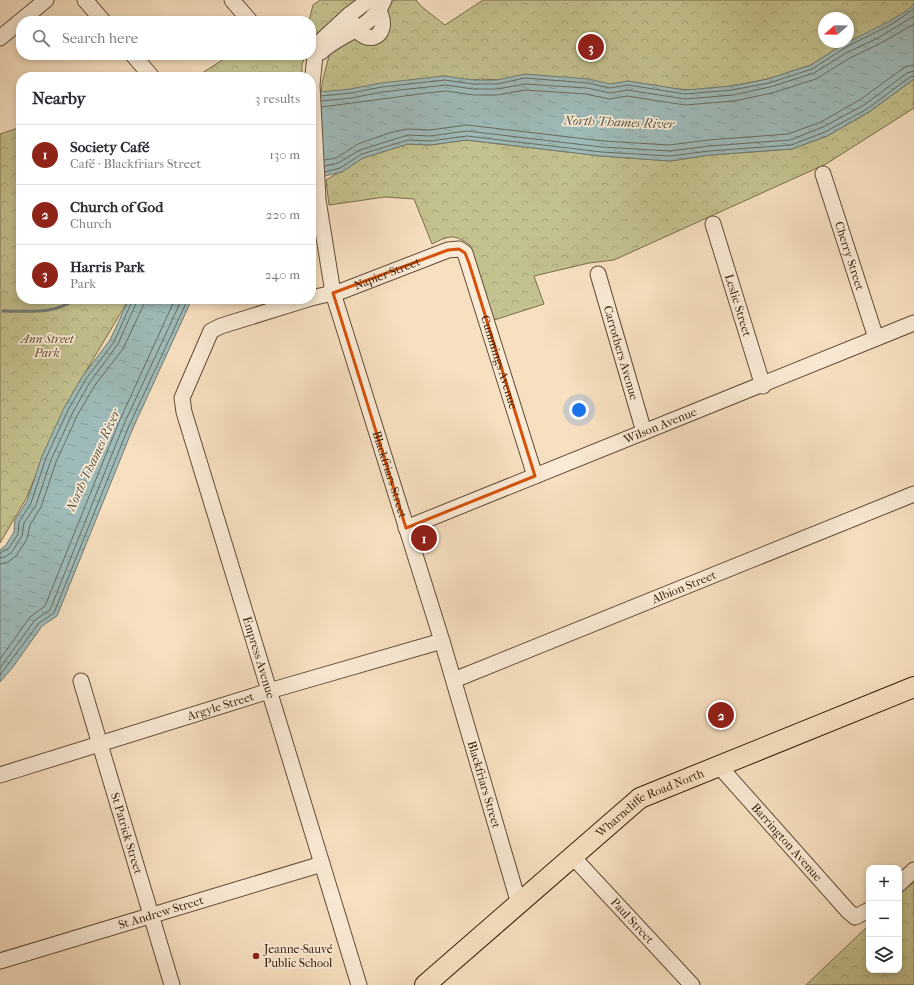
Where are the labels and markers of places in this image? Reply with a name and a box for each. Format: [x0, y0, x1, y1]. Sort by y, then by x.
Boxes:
pin: 3 [578, 32, 604, 62]
pin: 1 [411, 523, 437, 553]
pin: 2 [708, 700, 734, 730]
place label: Jeanne-Sauvé Public School [263, 942, 333, 970]
marker: Jeanne-Sauvé Public School [251, 951, 261, 961]

